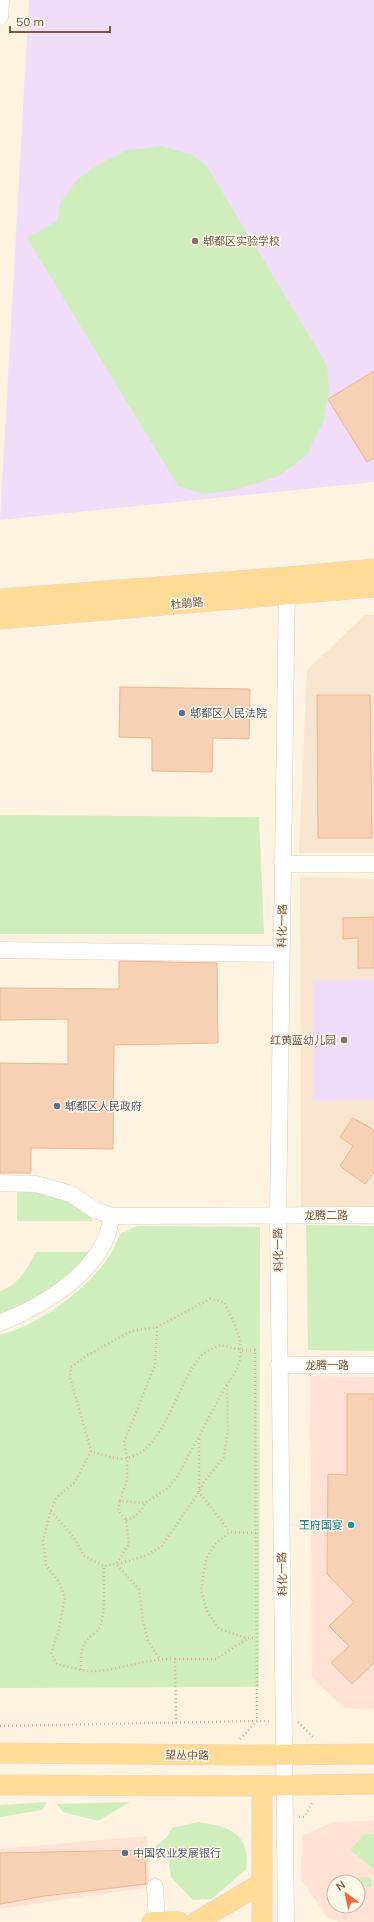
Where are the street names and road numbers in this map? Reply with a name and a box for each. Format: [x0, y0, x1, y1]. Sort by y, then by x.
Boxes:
street label: 杜鹃路 [170, 595, 204, 611]
street label: 科化一路 [275, 904, 289, 948]
street label: 龙腾二路 [304, 1208, 348, 1222]
street label: 科化一路 [271, 1228, 285, 1272]
street label: 龙腾一路 [305, 1358, 349, 1372]
street label: 科化一路 [275, 1552, 289, 1596]
street label: 望丛中路 [165, 1748, 209, 1762]

